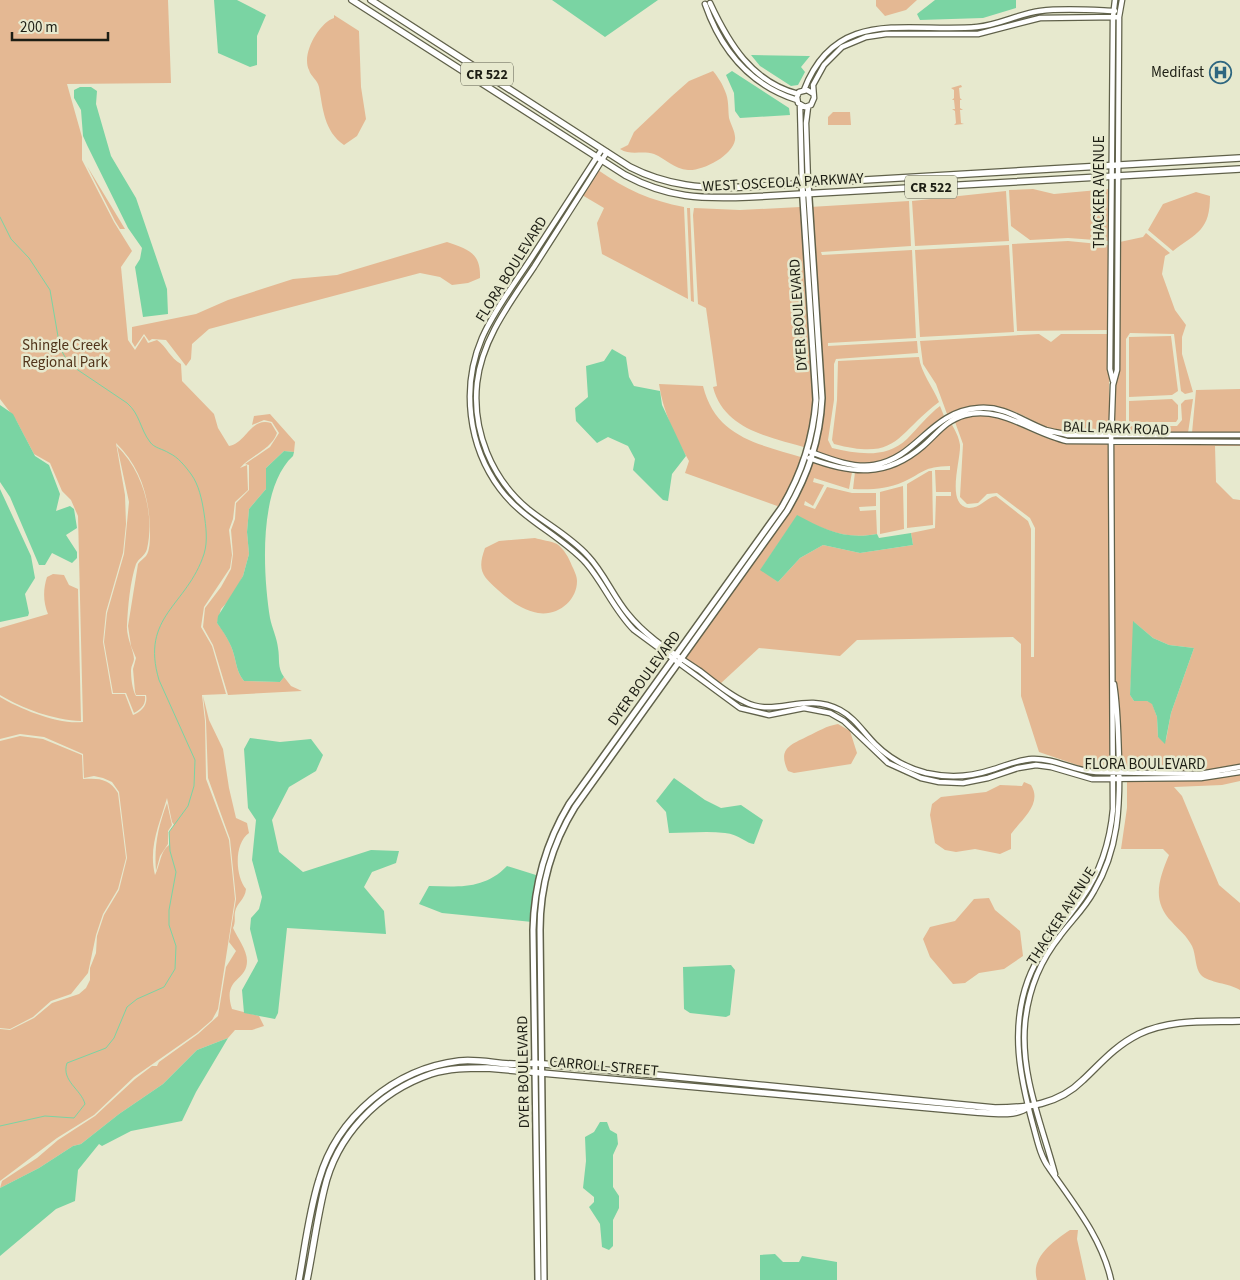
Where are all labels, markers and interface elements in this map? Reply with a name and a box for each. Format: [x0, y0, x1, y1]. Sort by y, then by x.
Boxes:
scale bar [12, 10, 109, 42]
text: 200 m [20, 17, 58, 38]
hospital icon: Medifast [1208, 60, 1232, 84]
road number: CR 522 [461, 62, 513, 86]
place label: Medifast [1151, 62, 1204, 83]
street label: THACKER AVENUE [1089, 135, 1110, 249]
street label: WEST OSCEOLA PARKWAY [702, 168, 865, 197]
road number: CR 522 [905, 176, 957, 198]
street label: FLORA BOULEVARD [470, 212, 552, 326]
street label: DYER BOULEVARD [784, 258, 813, 372]
park label: Shingle Creek Regional Park [22, 335, 108, 373]
street label: BALL PARK ROAD [1062, 416, 1170, 441]
street label: DYER BOULEVARD [603, 627, 686, 730]
street label: FLORA BOULEVARD [1085, 754, 1205, 775]
street label: THACKER AVENUE [1022, 863, 1101, 970]
street label: DYER BOULEVARD [512, 1016, 535, 1128]
street label: CARROLL STREET [549, 1051, 659, 1082]

